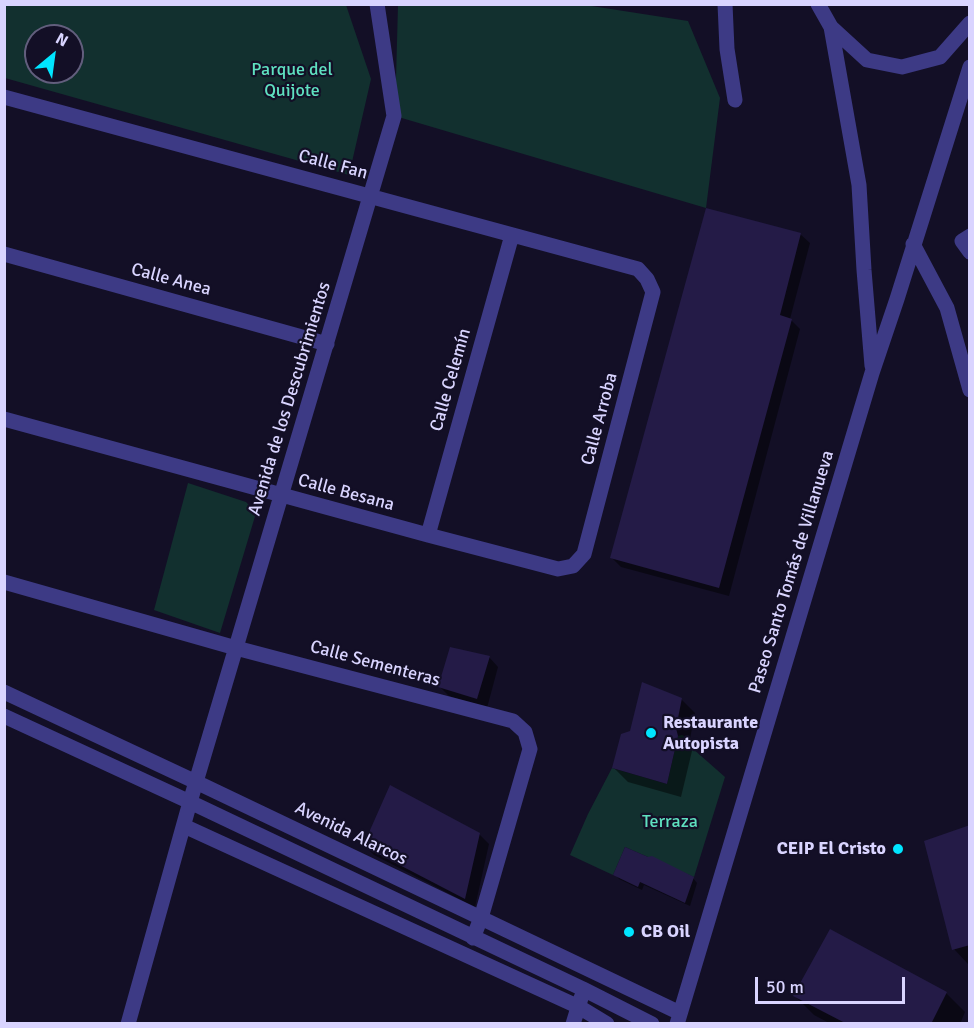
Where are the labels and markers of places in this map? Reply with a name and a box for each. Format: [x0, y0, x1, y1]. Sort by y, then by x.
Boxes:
place label: Restaurante Autopista [663, 712, 758, 754]
marker: Restaurante Autopista [644, 726, 658, 740]
place label: CEIP El Cristo [777, 838, 886, 860]
marker: CEIP El Cristo [891, 842, 905, 856]
place label: CB Oil [641, 921, 690, 943]
marker: CB Oil [622, 925, 636, 939]

